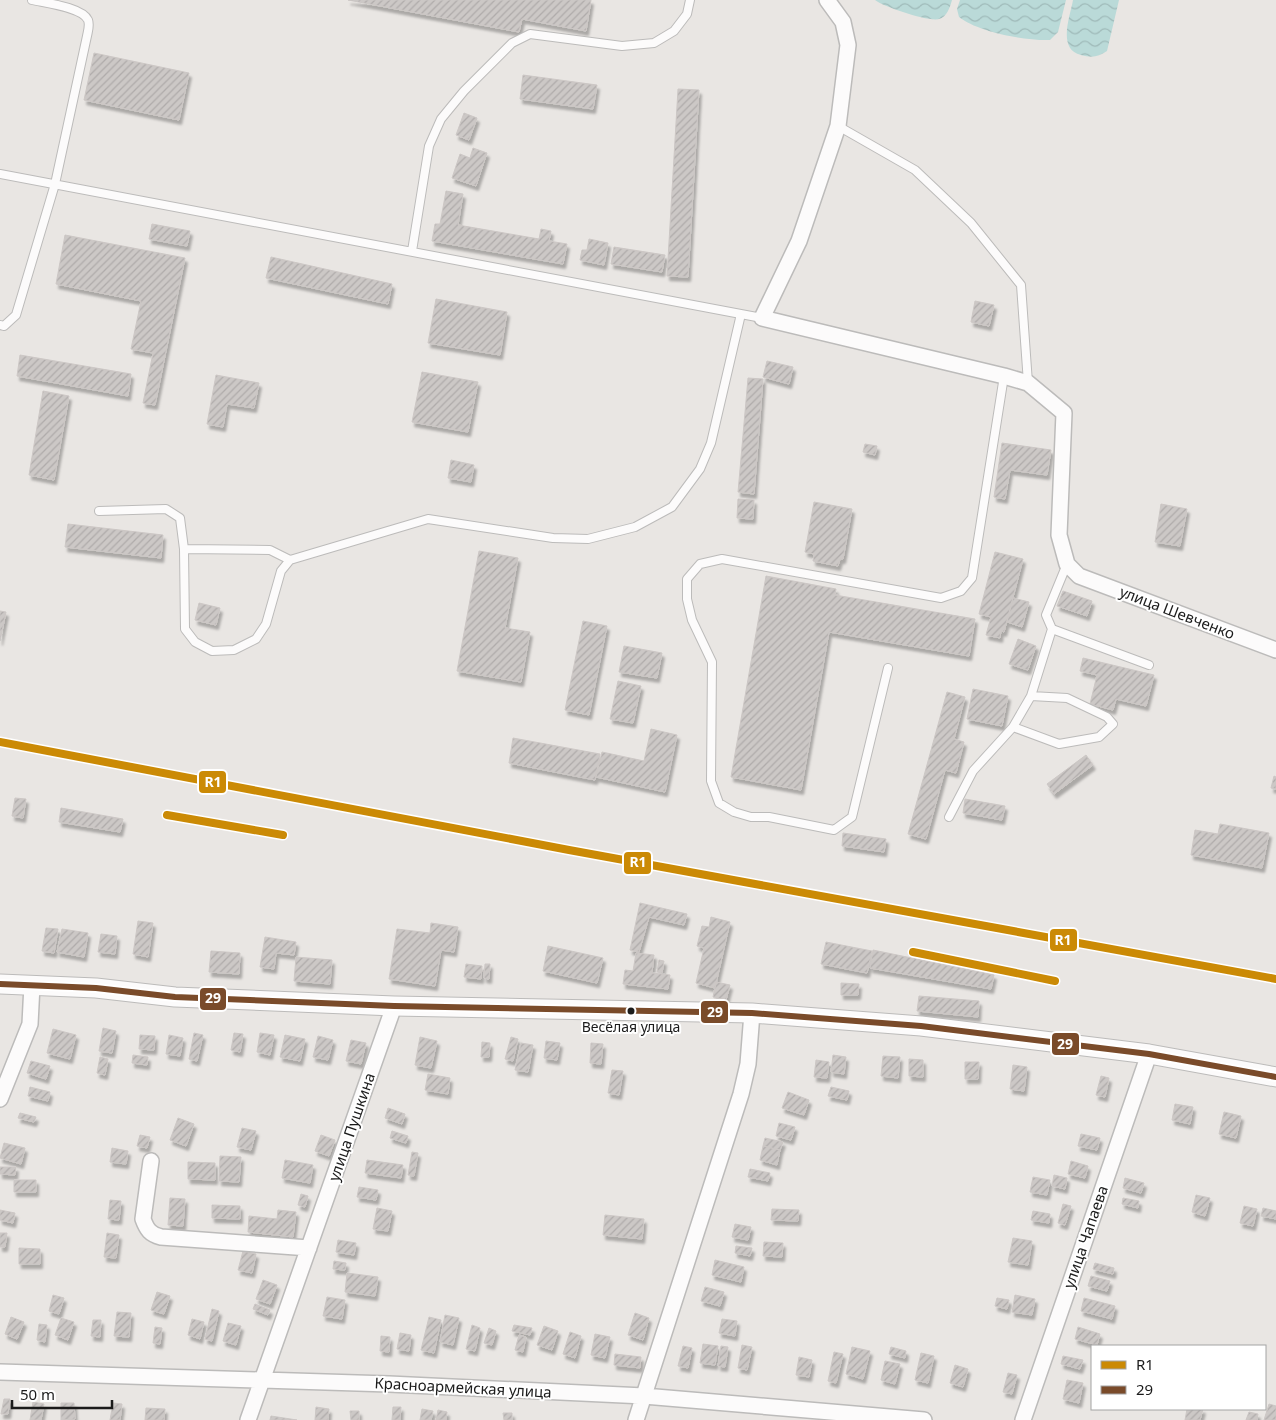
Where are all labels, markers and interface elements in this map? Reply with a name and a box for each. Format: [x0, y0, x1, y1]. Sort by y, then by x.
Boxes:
street label: улица Шевченко [1117, 581, 1238, 643]
line badge: R1 [198, 770, 227, 794]
text: R1 [204, 772, 222, 791]
line badge: R1 [623, 851, 652, 875]
text: R1 [629, 852, 647, 871]
line badge: R1 [1049, 928, 1078, 952]
text: R1 [1054, 930, 1072, 949]
line badge: 29 [199, 987, 227, 1011]
text: 29 [205, 988, 221, 1007]
line badge: 29 [700, 1000, 729, 1024]
text: 29 [707, 1002, 723, 1021]
marker: Весёлая улица [626, 1006, 636, 1016]
place label: Весёлая улица [582, 1017, 680, 1036]
line badge: 29 [1051, 1032, 1080, 1056]
text: 29 [1057, 1034, 1073, 1053]
street label: улица Пушкина [323, 1070, 379, 1183]
street label: улица Чапаева [1058, 1183, 1112, 1291]
legend [1091, 1345, 1266, 1410]
text: R1 [1136, 1354, 1154, 1374]
street label: Красноармейская улица [374, 1372, 552, 1402]
scale bar [12, 1378, 112, 1410]
text: 29 [1136, 1379, 1153, 1399]
text: 50 m [20, 1384, 55, 1404]

